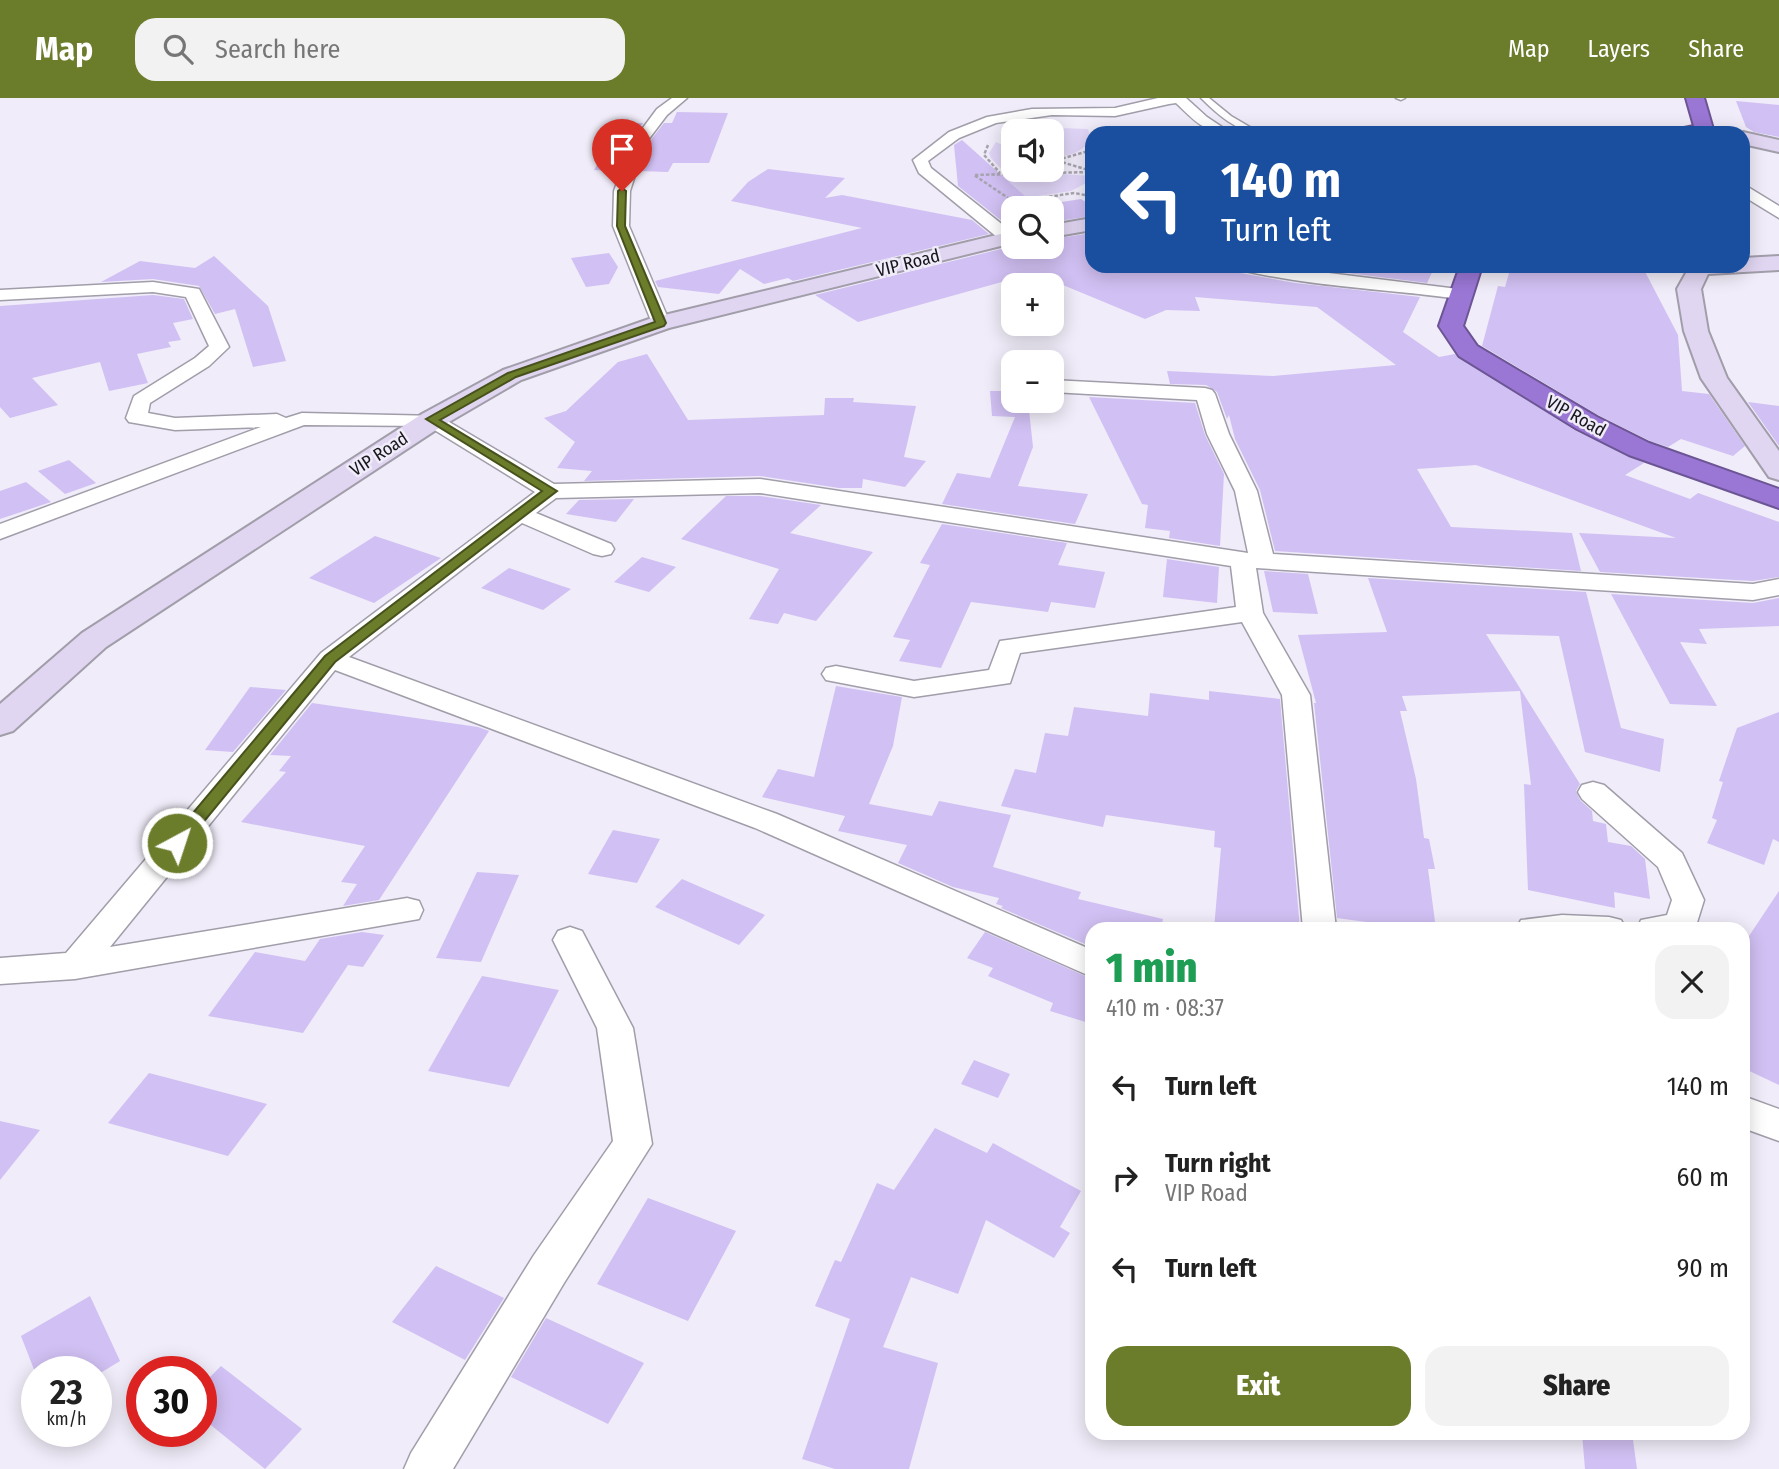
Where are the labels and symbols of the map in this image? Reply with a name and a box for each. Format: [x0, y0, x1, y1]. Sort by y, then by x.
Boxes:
pin [592, 119, 652, 191]
street label: VIP Road [874, 244, 942, 282]
street label: VIP Road [1542, 391, 1610, 441]
street label: VIP Road [346, 427, 412, 481]
position arrow [140, 806, 214, 880]
speed limit sign: 30 [126, 1356, 217, 1447]

